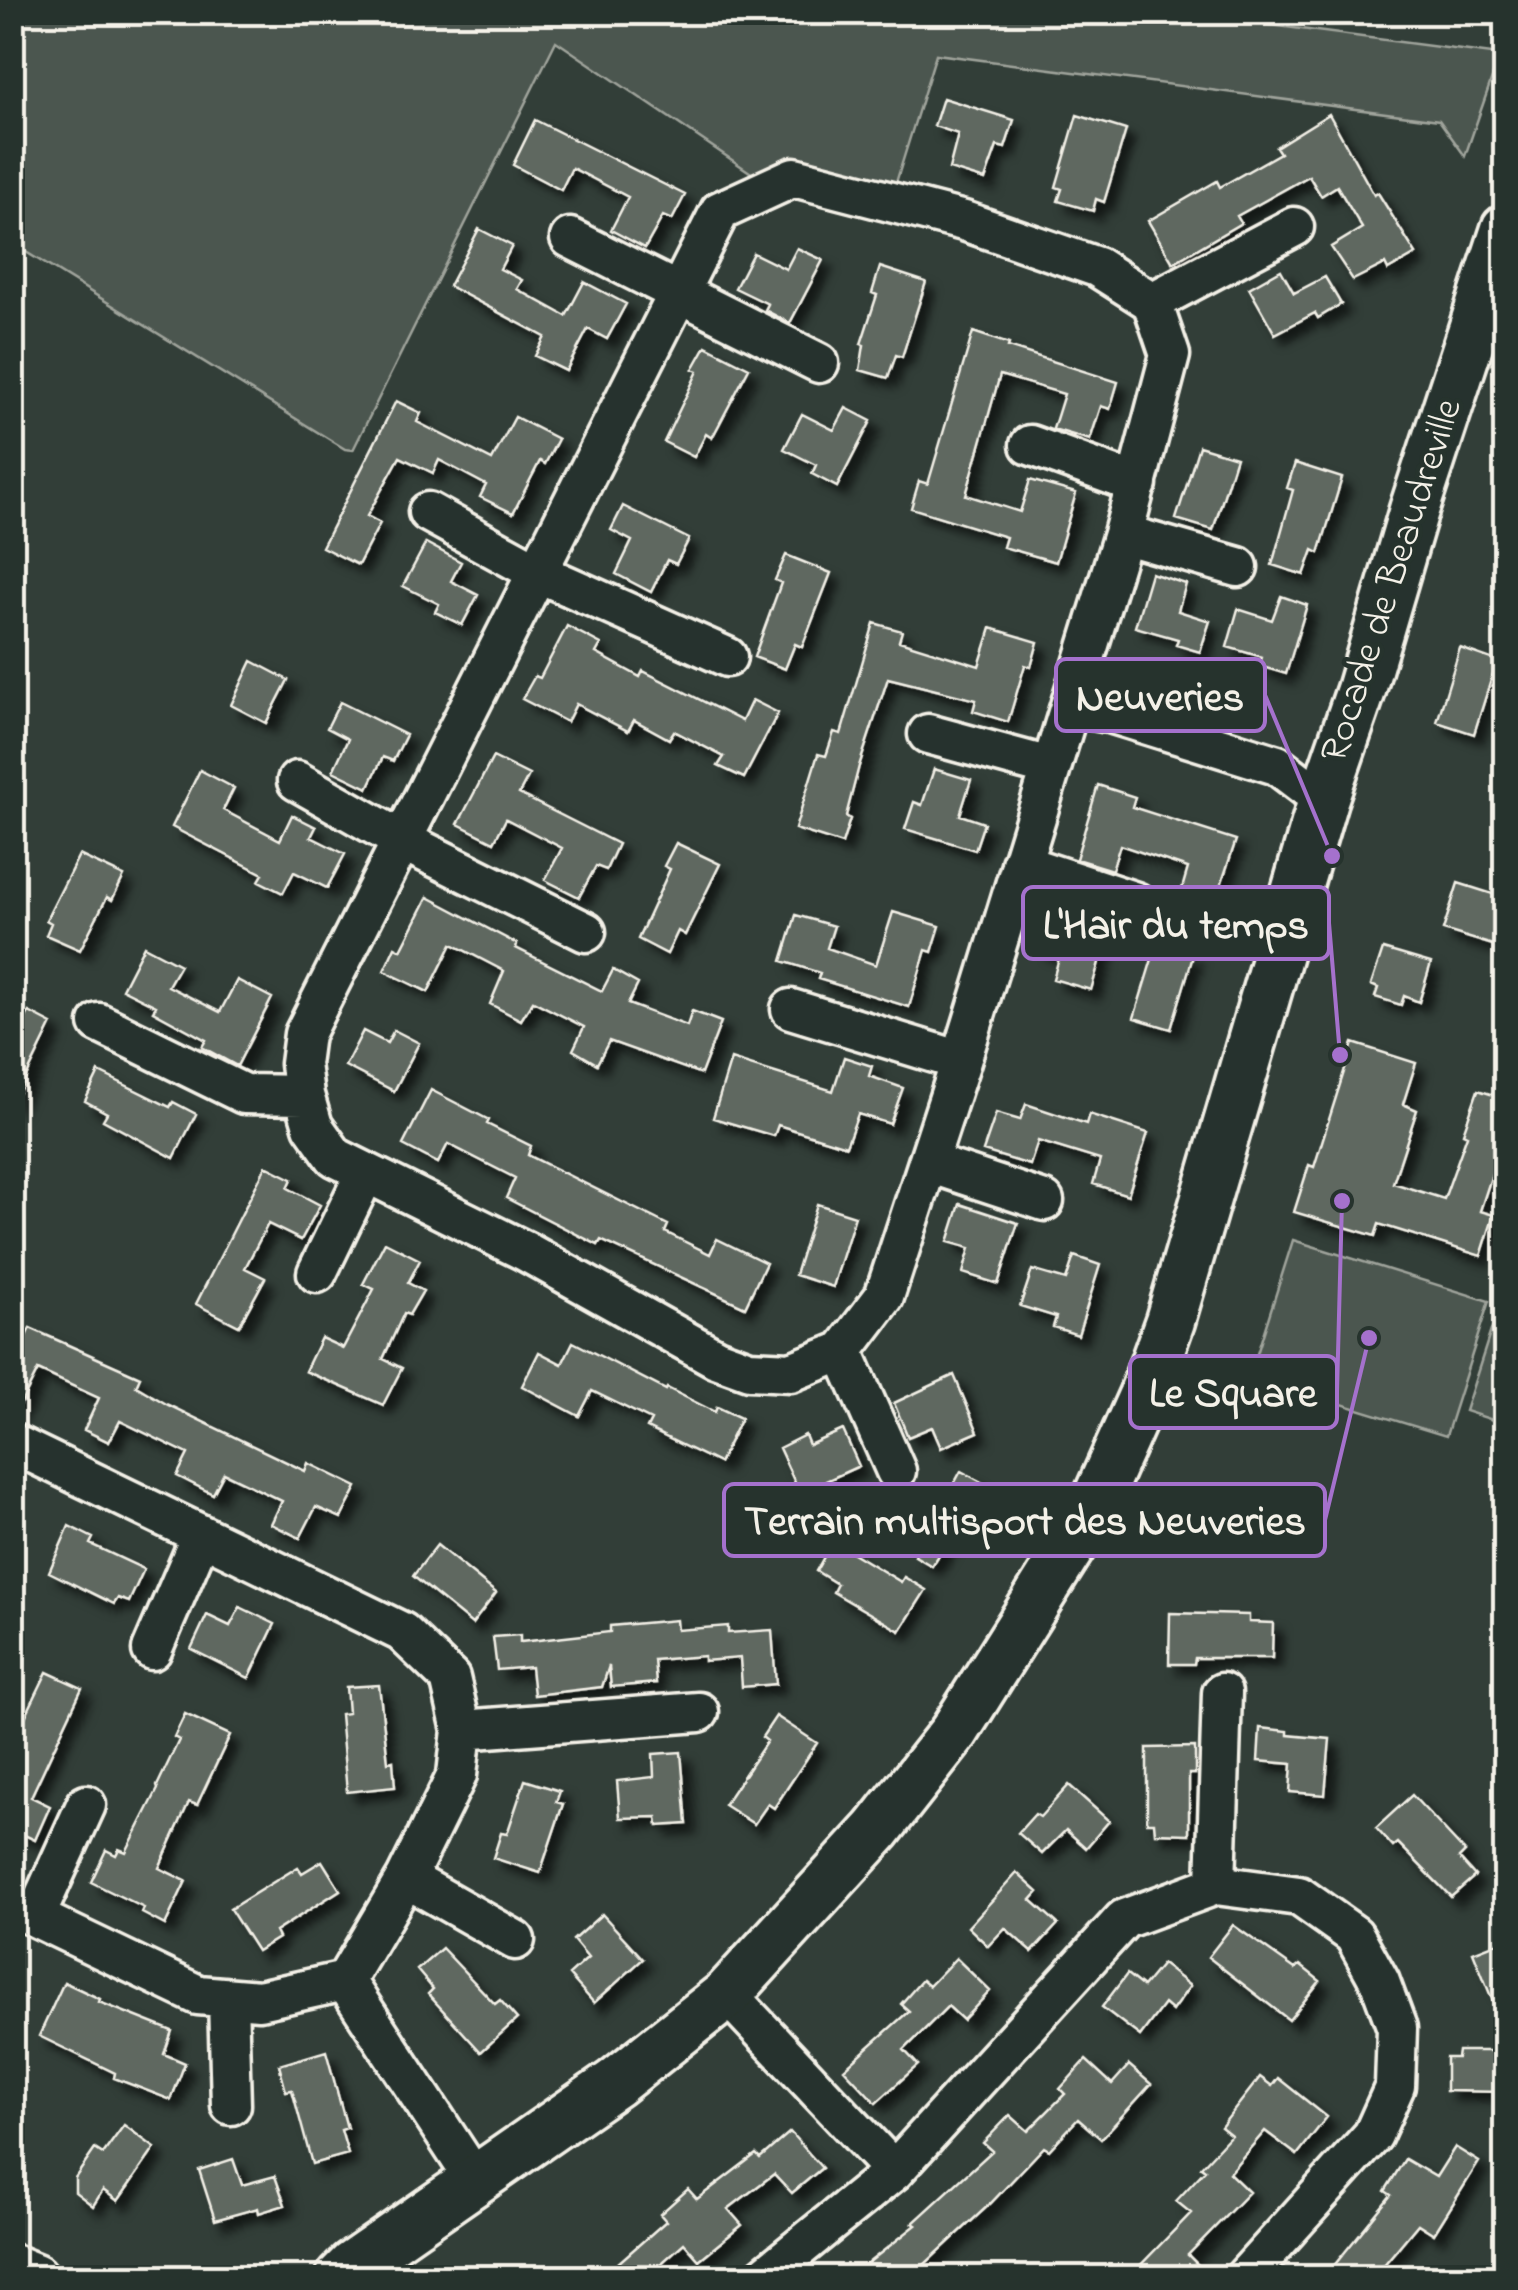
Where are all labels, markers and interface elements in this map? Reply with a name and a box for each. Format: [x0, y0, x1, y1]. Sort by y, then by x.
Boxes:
street label: Rocade de Beaudreville [1306, 392, 1480, 770]
callout: Neuveries [1056, 659, 1265, 731]
text: Neuveries [1076, 669, 1244, 730]
callout: L'Hair du temps [1023, 887, 1329, 959]
text: L'Hair du temps [1043, 897, 1309, 958]
callout: Le Square [1130, 1356, 1337, 1428]
text: Le Square [1149, 1365, 1318, 1426]
callout: Terrain multisport des Neuveries [724, 1484, 1325, 1556]
text: Terrain multisport des Neuveries [744, 1493, 1306, 1554]

